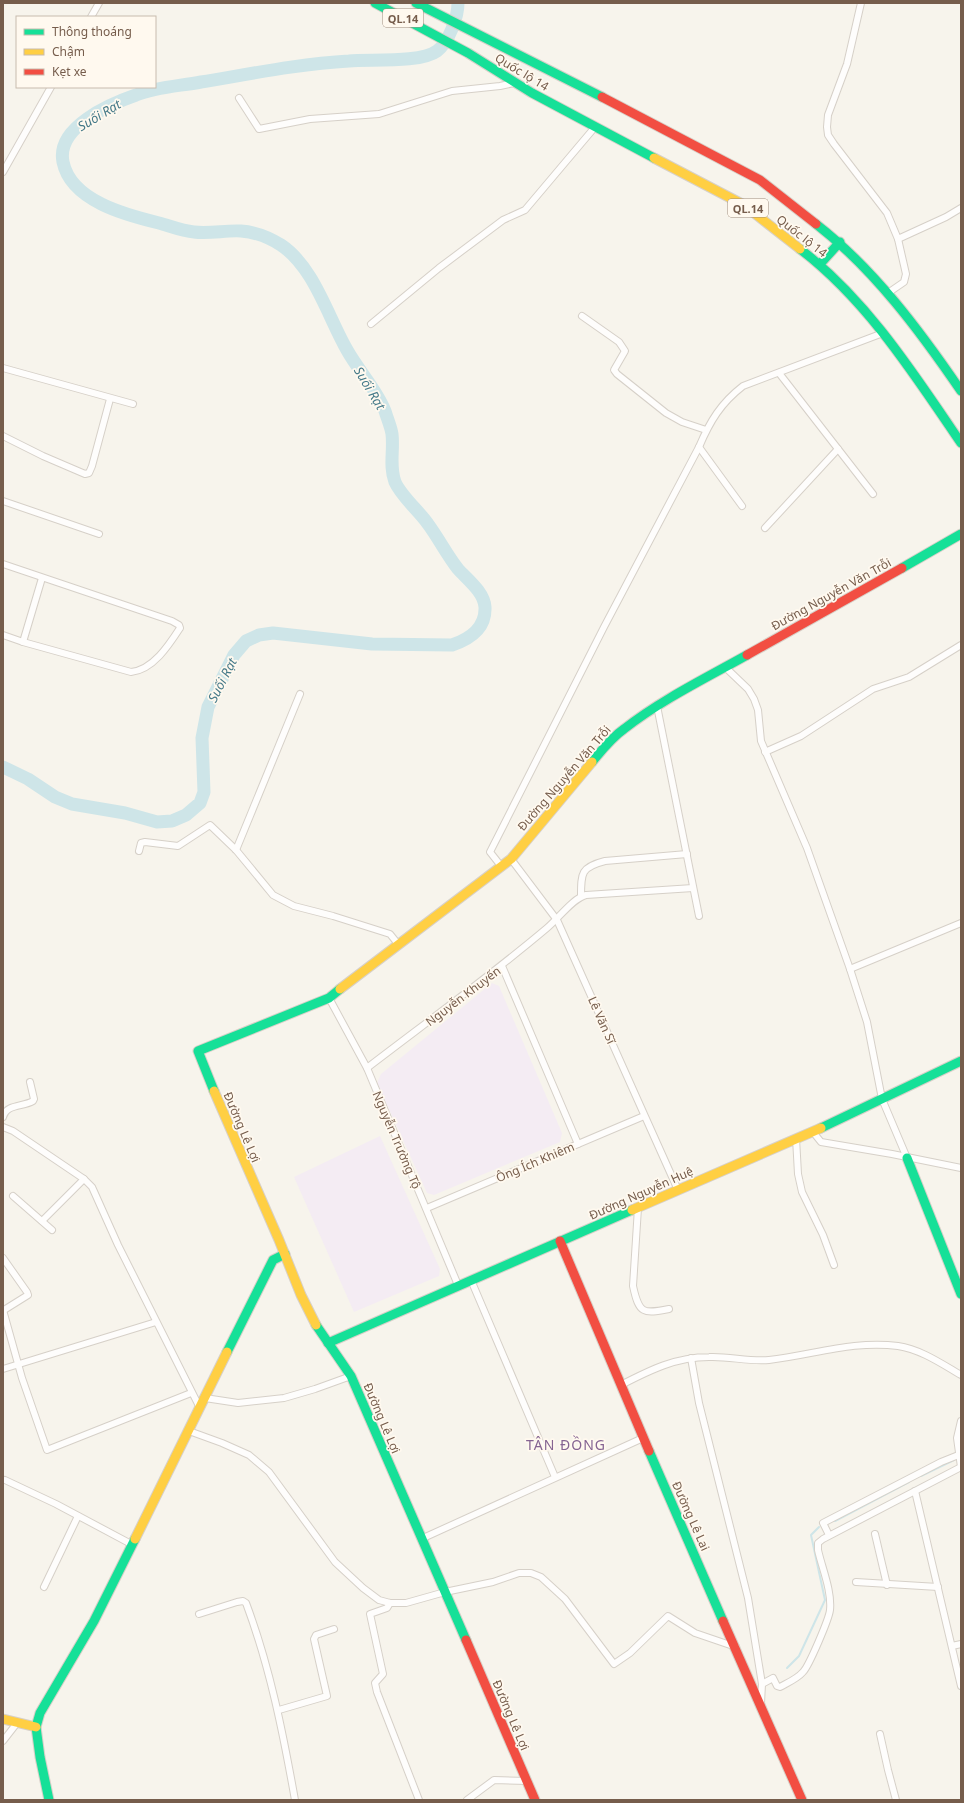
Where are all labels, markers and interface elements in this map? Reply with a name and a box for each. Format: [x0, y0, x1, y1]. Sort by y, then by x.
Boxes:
road number: QL.14 [383, 9, 423, 27]
legend [16, 16, 156, 88]
text: Thông thoáng [52, 23, 132, 40]
text: Chậm [52, 43, 85, 60]
street label: Quốc lộ 14 [492, 49, 552, 95]
text: Kẹt xe [52, 63, 87, 80]
water label: Suối Rạt [74, 95, 124, 135]
road number: QL.14 [728, 199, 768, 217]
street label: Quốc lộ 14 [773, 211, 831, 261]
water label: Suối Rạt [350, 363, 390, 413]
street label: Đường Nguyễn Văn Trỗi [768, 554, 894, 634]
water label: Suối Rạt [203, 654, 241, 705]
street label: Đường Nguyễn Văn Trỗi [513, 722, 615, 834]
street label: Nguyễn Khuyến [422, 962, 504, 1030]
street label: Lê Văn Sĩ [584, 994, 620, 1047]
street label: Nguyễn Trường Tộ [369, 1088, 425, 1192]
street label: Đường Lê Lợi [220, 1089, 264, 1165]
street label: Ông Ích Khiêm [493, 1138, 577, 1186]
street label: Đường Nguyễn Huệ [586, 1162, 696, 1224]
street label: Đường Lê Lợi [360, 1380, 404, 1456]
district label: TÂN ĐỒNG [526, 1435, 606, 1454]
street label: Đường Lê Lai [668, 1479, 714, 1553]
street label: Đường Lê Lợi [489, 1677, 533, 1753]

